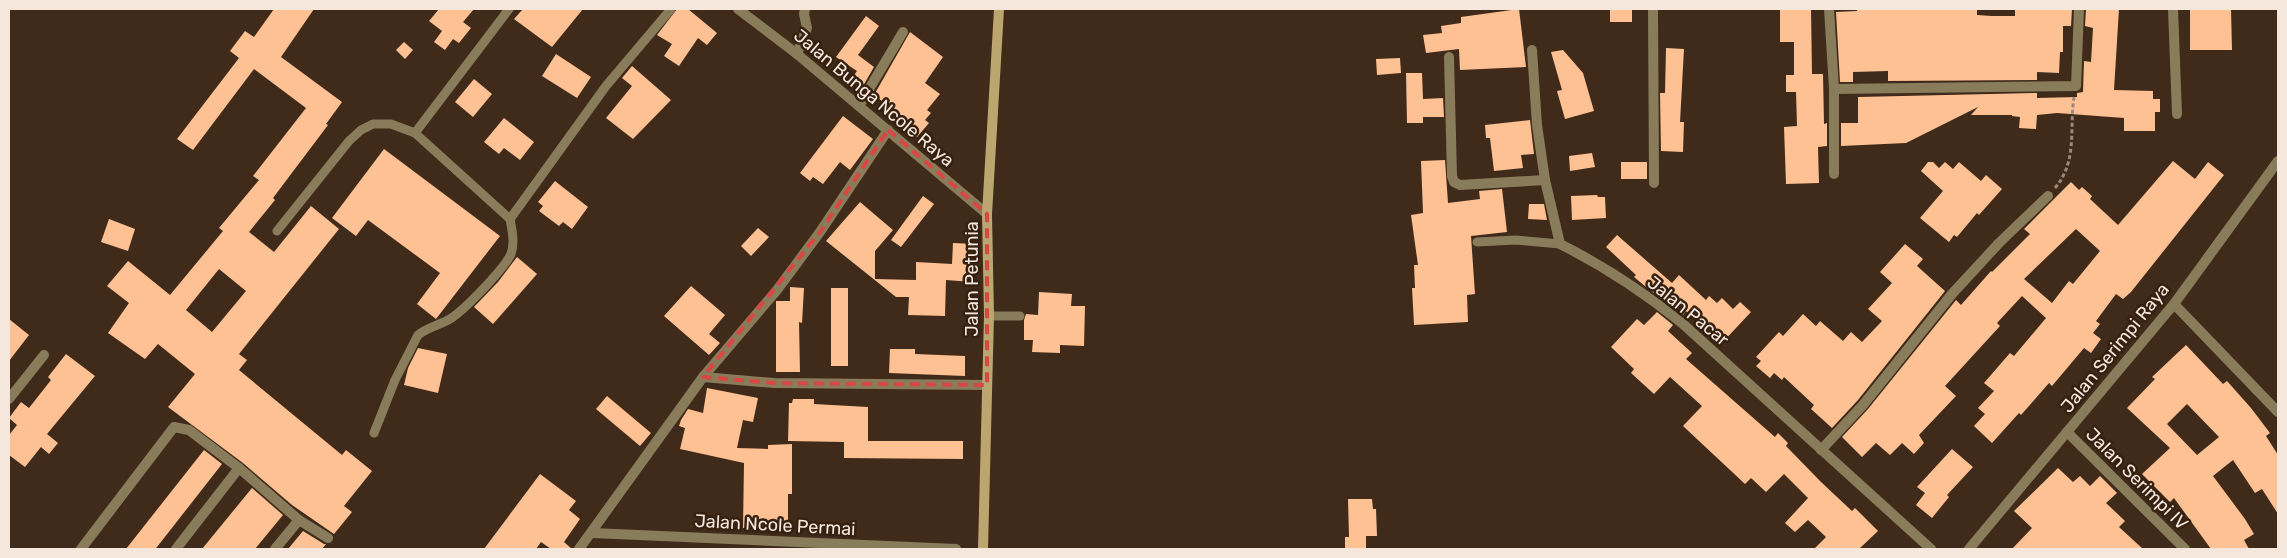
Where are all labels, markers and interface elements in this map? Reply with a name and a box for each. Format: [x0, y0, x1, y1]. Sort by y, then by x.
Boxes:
street label: Jalan Bunga Ncole Raya [789, 25, 959, 171]
street label: Jalan Petunia [961, 221, 983, 337]
street label: Jalan Pacar [1643, 271, 1733, 351]
street label: Jalan Serimpi Raya [2056, 279, 2174, 417]
street label: Jalan Serimpi IV [2081, 423, 2193, 535]
street label: Jalan Ncole Permai [694, 510, 856, 540]

